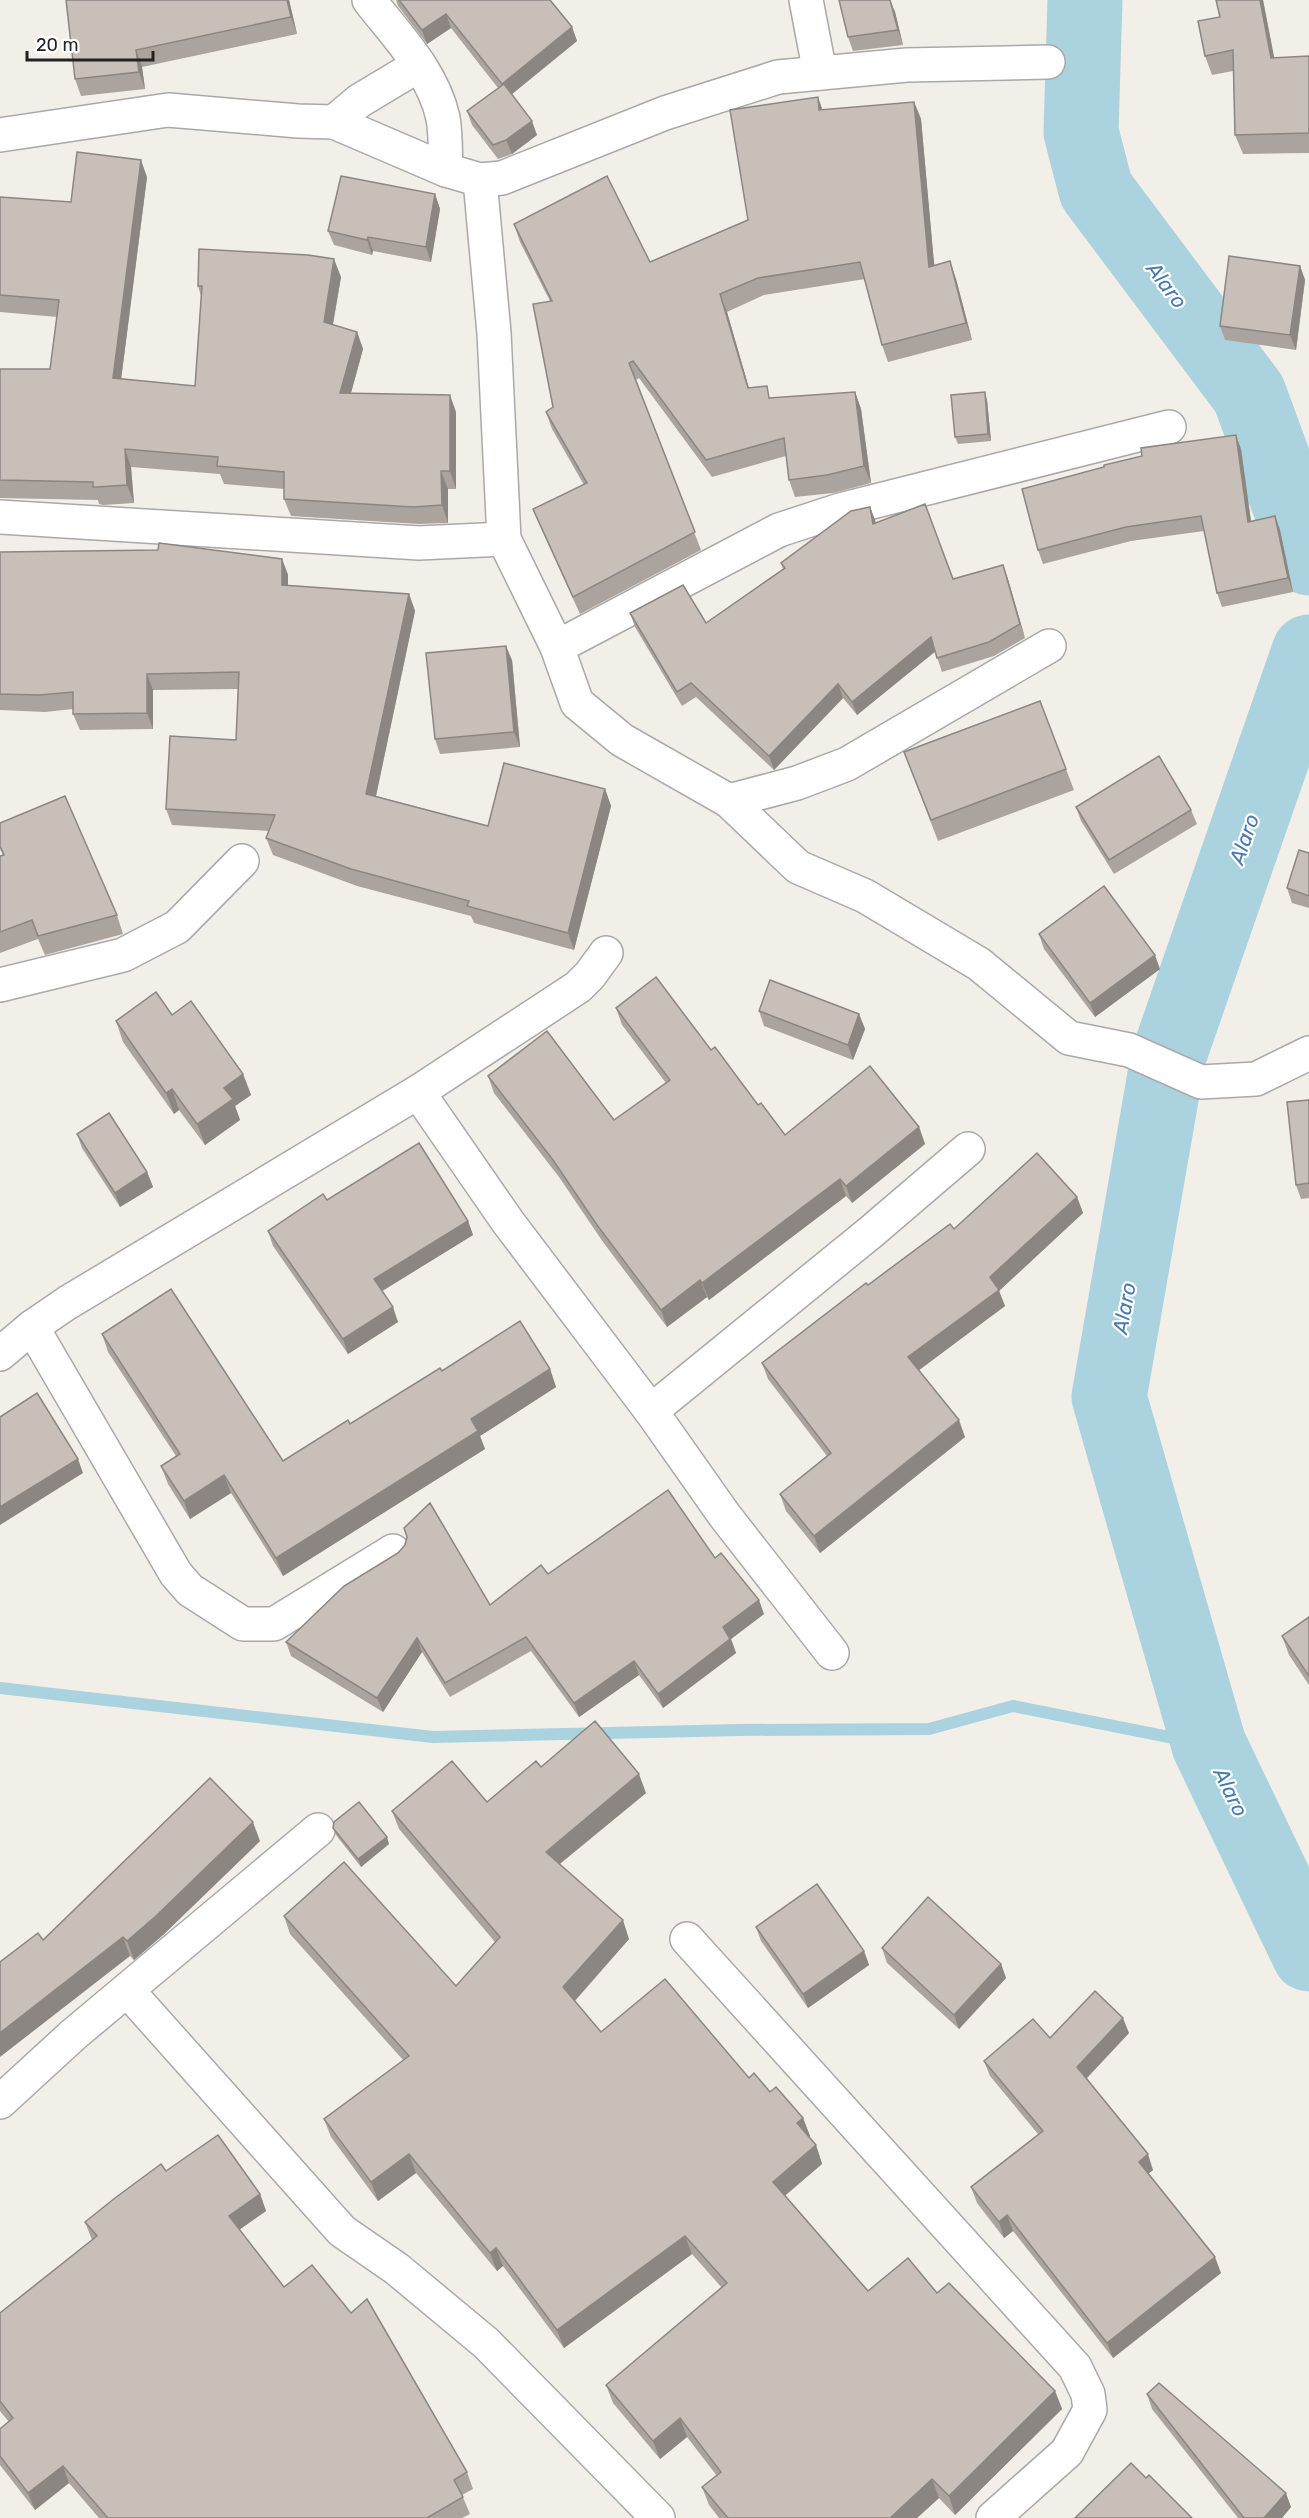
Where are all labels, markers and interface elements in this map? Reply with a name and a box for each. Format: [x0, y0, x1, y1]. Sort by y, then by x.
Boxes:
scale bar [27, 24, 153, 62]
text: 20 m [36, 34, 78, 56]
water label: Alaro [1141, 256, 1192, 313]
water label: Alaro [1223, 811, 1264, 868]
water label: Alaro [1107, 1280, 1141, 1336]
water label: Alaro [1208, 1762, 1254, 1821]

